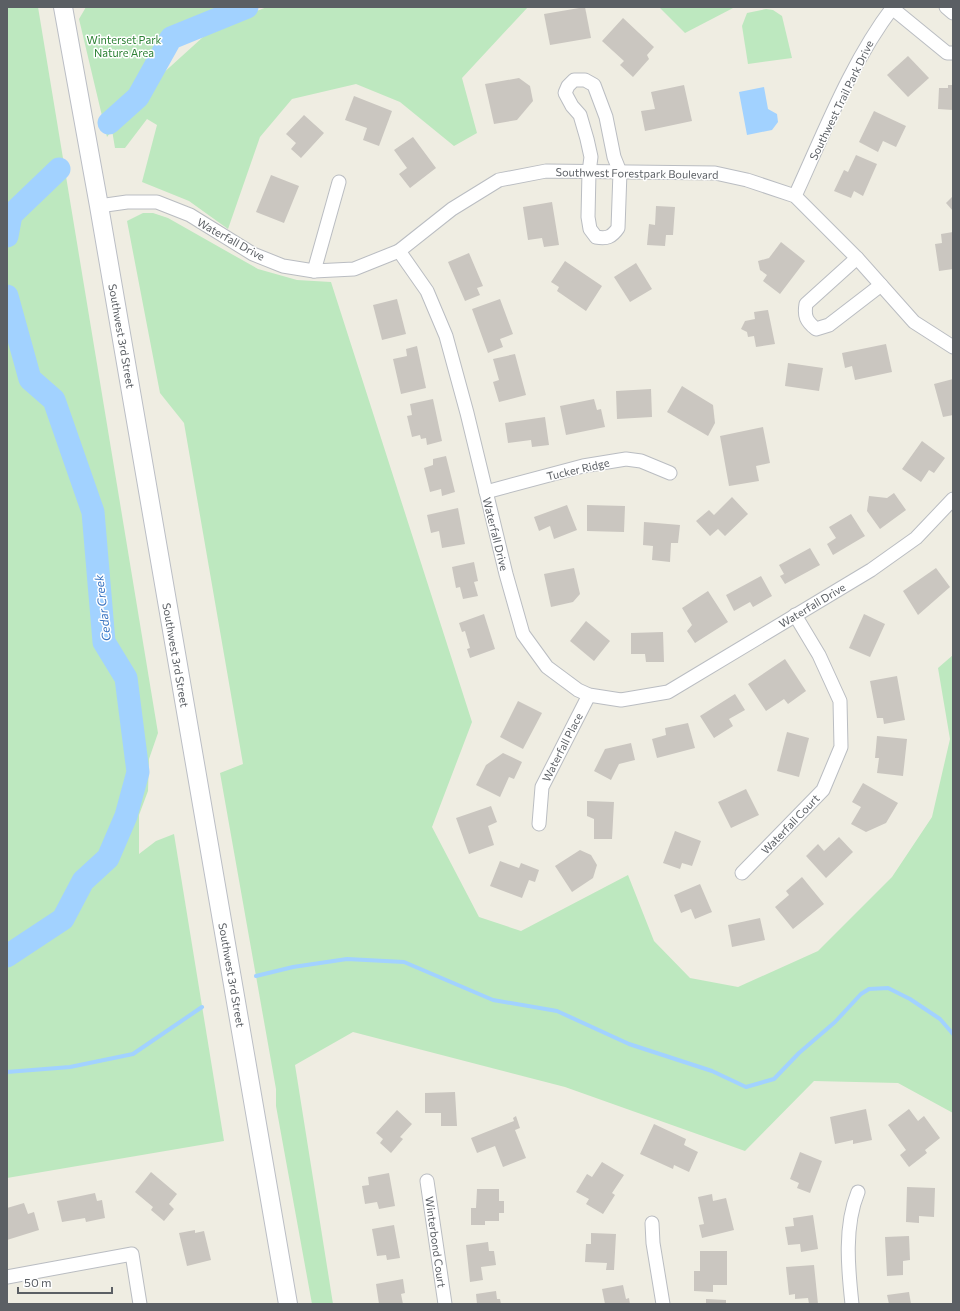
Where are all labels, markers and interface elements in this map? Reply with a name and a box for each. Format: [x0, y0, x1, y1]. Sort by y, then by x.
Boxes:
park label: Winterset Park Nature Area [86, 33, 162, 59]
street label: Southwest Trail Park Drive [806, 38, 876, 162]
street label: Southwest Forestpark Boulevard [555, 165, 719, 181]
street label: Waterfall Drive [195, 215, 267, 263]
street label: Southwest 3rd Street [106, 283, 138, 390]
street label: Tucker Ridge [545, 455, 611, 483]
street label: Waterfall Drive [481, 496, 511, 572]
water label: Cedar Creek [91, 573, 113, 642]
street label: Waterfall Drive [776, 580, 848, 630]
street label: Southwest 3rd Street [160, 602, 192, 709]
street label: Waterfall Place [539, 710, 585, 784]
street label: Waterfall Court [758, 791, 822, 857]
street label: Southwest 3rd Street [216, 922, 248, 1029]
street label: Winterbond Court [423, 1196, 449, 1289]
scale bar [18, 1269, 112, 1295]
text: 50 m [24, 1275, 52, 1289]

